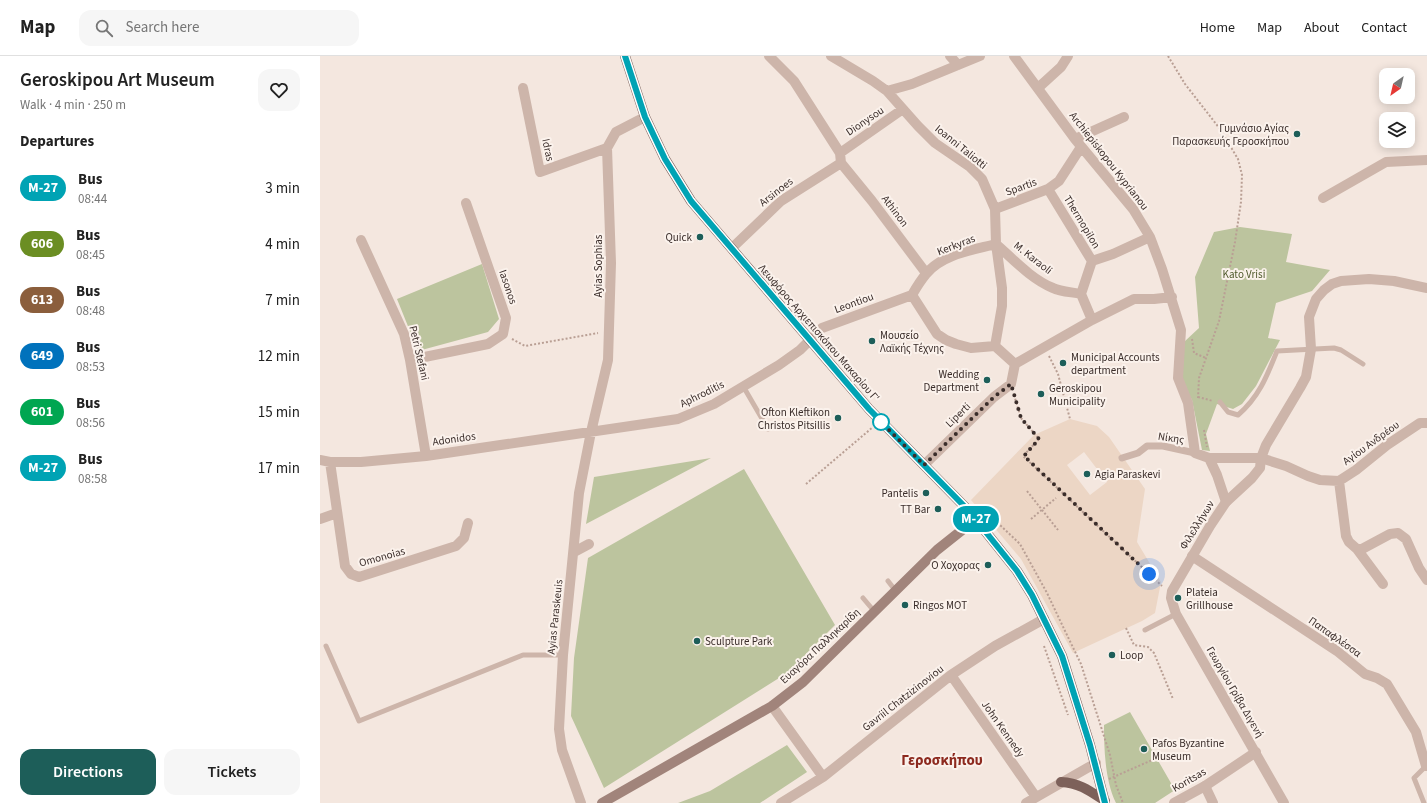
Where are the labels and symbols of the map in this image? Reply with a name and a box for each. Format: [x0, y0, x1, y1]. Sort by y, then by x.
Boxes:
north arrow [1379, 68, 1415, 104]
street label: Dionysou [843, 103, 887, 139]
street label: Archiepiskopou Kyprianou [1066, 109, 1152, 213]
street label: Ioanni Taliotti [932, 121, 990, 173]
place label: Γυμνάσιο Αγίας Παρασκευής Γεροσκήπου [1172, 121, 1289, 149]
marker: Γυμνάσιο Αγίας Παρασκευής Γεροσκήπου [1292, 129, 1302, 139]
street label: Idras [538, 137, 558, 163]
street label: Arsinoes [756, 174, 796, 210]
street label: Spartis [1003, 174, 1039, 200]
street label: Athinon [878, 192, 912, 230]
street label: Thermopilon [1060, 192, 1104, 252]
place label: Quick [666, 230, 693, 245]
street label: Kerkyras [935, 231, 978, 259]
marker: Quick [695, 232, 705, 242]
street label: Ayias Sophias [591, 234, 606, 297]
street label: M. Karaoli [1010, 238, 1056, 278]
street label: Λεωφόρος Αρχιεπισκόπου Μακαρίου Γ' [755, 261, 883, 405]
park label: Kato Vrisi [1223, 267, 1265, 282]
street label: Iasonos [495, 268, 521, 307]
street label: Leontiou [832, 289, 876, 317]
street label: Petri Stefani [405, 324, 433, 382]
place label: Μουσείο Λαϊκής Τέχνης [880, 328, 944, 356]
marker: Μουσείο Λαϊκής Τέχνης [867, 336, 877, 346]
place label: Municipal Accounts department [1071, 350, 1160, 378]
marker: Municipal Accounts department [1058, 358, 1068, 368]
place label: Wedding Department [923, 367, 979, 395]
marker: Wedding Department [982, 375, 992, 385]
street label: Aphroditis [677, 377, 727, 411]
place label: Geroskipou Municipality [1049, 381, 1105, 409]
marker: Geroskipou Municipality [1036, 389, 1046, 399]
street label: Liperti [942, 399, 974, 431]
place label: Ofton Kleftikon Christos Pitsillis [758, 405, 830, 433]
marker: Ofton Kleftikon Christos Pitsillis [833, 413, 843, 423]
unlabelled marker [872, 413, 890, 431]
street label: Αγίου Ανδρέου [1340, 417, 1402, 469]
street label: Adonidos [431, 428, 477, 449]
street label: Νίκης [1157, 429, 1185, 447]
place label: Agia Paraskevi [1095, 467, 1161, 482]
marker: Agia Paraskevi [1082, 469, 1092, 479]
place label: Pantelis [882, 486, 918, 501]
marker: Pantelis [921, 488, 931, 498]
street label: Φιλελλήνων [1176, 498, 1218, 552]
place label: TT Bar [900, 502, 930, 517]
marker: TT Bar [933, 504, 943, 514]
line badge: M-27 [948, 506, 1004, 532]
street label: Omonoias [357, 543, 407, 571]
place label: Ο Χοχορας [931, 558, 980, 573]
marker: Ο Χοχορας [983, 560, 993, 570]
your location [1139, 564, 1159, 584]
street label: Ayias Paraskeuis [544, 578, 566, 655]
place label: Plateia Grillhouse [1186, 585, 1233, 613]
marker: Plateia Grillhouse [1173, 593, 1183, 603]
place label: Ringos MOT [913, 598, 967, 613]
marker: Ringos MOT [900, 600, 910, 610]
street label: Ευαγόρα Παλληκαρίδη [777, 605, 863, 687]
street label: Παπαφλέσσα [1306, 613, 1364, 661]
place label: Sculpture Park [705, 634, 773, 649]
marker: Sculpture Park [692, 636, 702, 646]
street label: Γεωργίου Γρίβα Διγενή [1203, 644, 1267, 740]
place label: Loop [1120, 648, 1143, 663]
marker: Loop [1107, 650, 1117, 660]
street label: Gavriil Chatzizinoviou [859, 661, 947, 735]
street label: John Kennedy [978, 698, 1028, 760]
place label: Pafos Byzantine Museum [1152, 736, 1225, 764]
marker: Pafos Byzantine Museum [1139, 744, 1149, 754]
district label: Γεροσκήπου [901, 750, 983, 771]
street label: Koritsas [1169, 764, 1209, 796]

